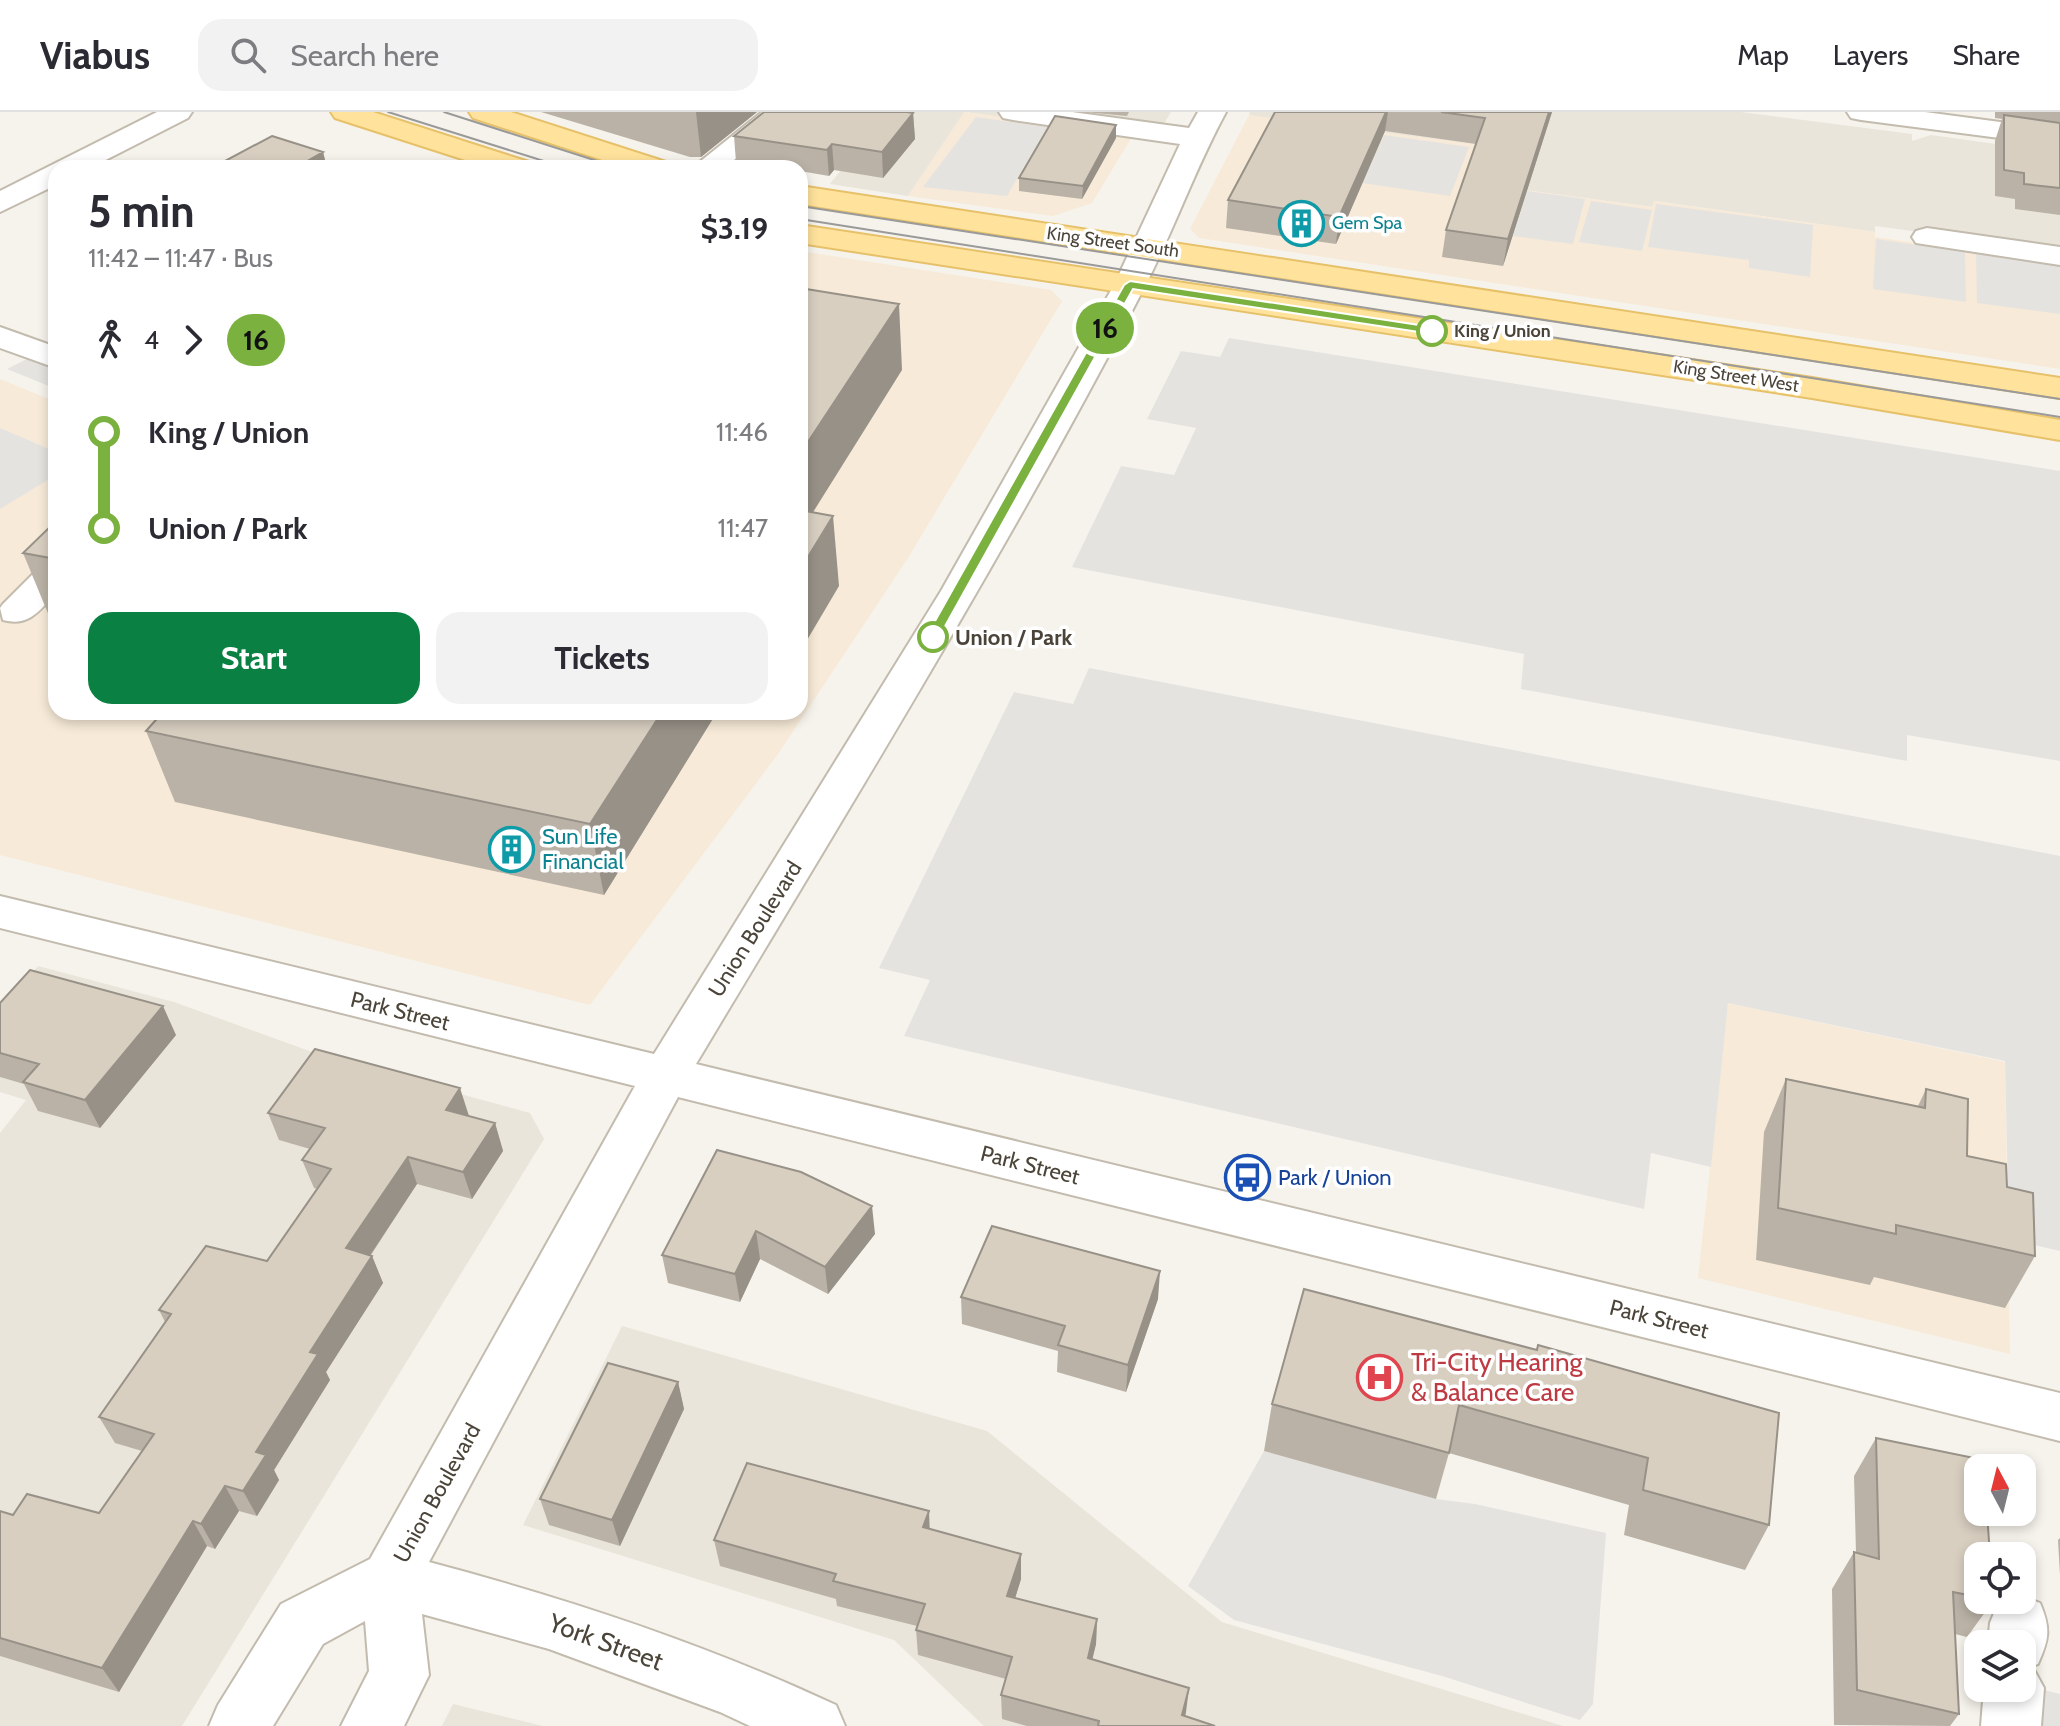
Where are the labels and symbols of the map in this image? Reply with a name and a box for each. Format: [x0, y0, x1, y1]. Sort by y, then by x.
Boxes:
building icon: Gem Spa [1277, 199, 1325, 247]
place label: Gem Spa [1332, 212, 1402, 234]
street label: King Street South [1045, 222, 1181, 262]
line badge: 16 [1069, 302, 1141, 354]
marker: King / Union [1417, 316, 1447, 346]
place label: King / Union [1454, 320, 1551, 342]
street label: King Street West [1672, 355, 1800, 397]
marker: Union / Park [918, 622, 948, 652]
place label: Union / Park [955, 624, 1072, 651]
place label: Sun Life Financial [542, 823, 624, 875]
building icon: Sun Life Financial [487, 825, 535, 873]
street label: Union Boulevard [702, 856, 808, 1002]
street label: Park Street [348, 986, 453, 1036]
street label: Park Street [978, 1140, 1083, 1190]
bus stop icon: Park / Union [1223, 1153, 1271, 1201]
place label: Park / Union [1278, 1164, 1392, 1191]
street label: Park Street [1607, 1294, 1712, 1344]
place label: Tri-City Hearing & Balance Care [1411, 1346, 1583, 1408]
hospital icon: Tri-City Hearing & Balance Care [1356, 1353, 1404, 1401]
street label: Union Boulevard [388, 1419, 486, 1567]
north arrow [1964, 1454, 2036, 1526]
street label: York Street [544, 1606, 668, 1678]

